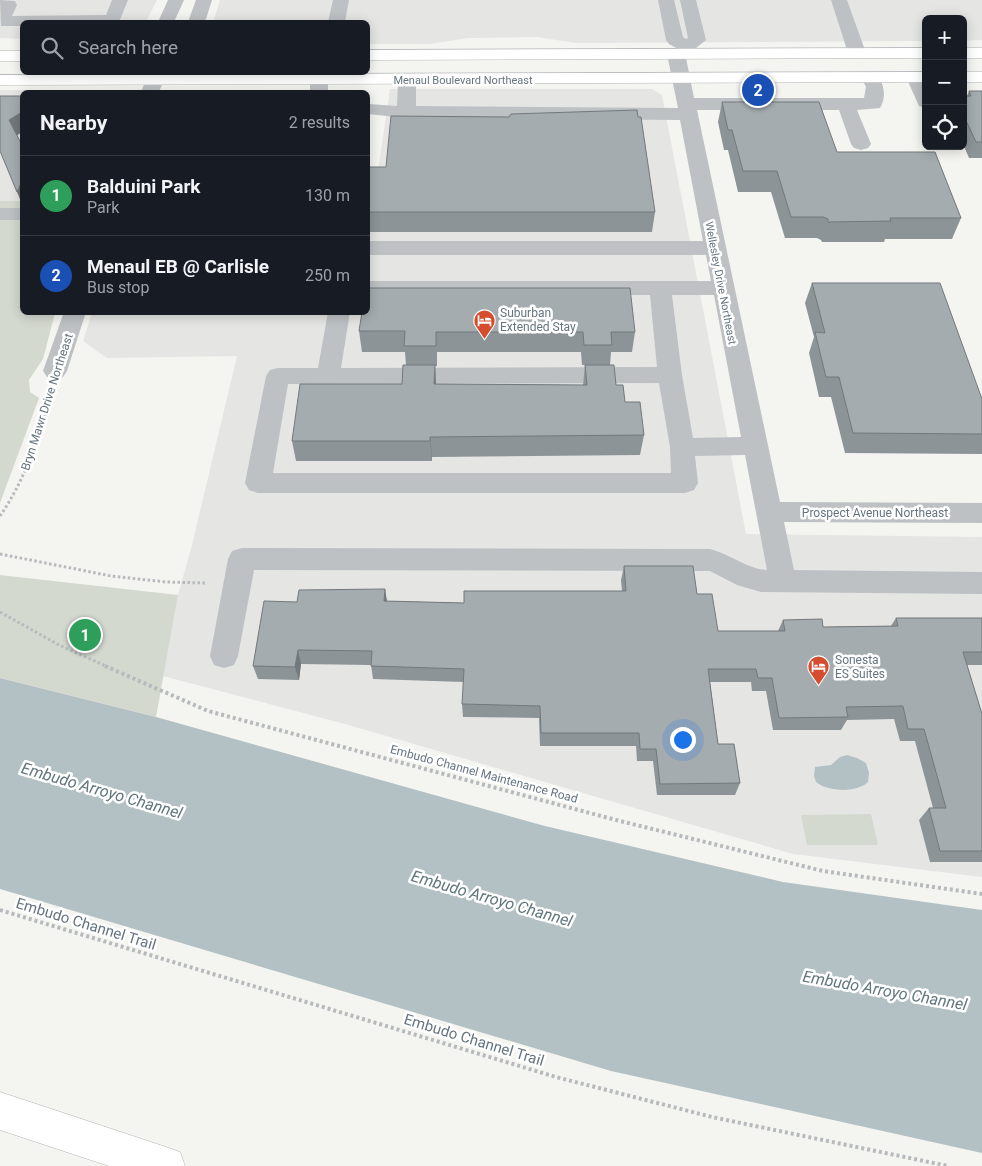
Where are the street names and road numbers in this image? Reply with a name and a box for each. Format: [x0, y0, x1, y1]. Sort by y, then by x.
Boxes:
street label: Menaul Boulevard Northeast [393, 74, 533, 87]
street label: Wellesley Drive Northeast [702, 221, 739, 346]
street label: Bryn Mawr Drive Northeast [18, 332, 76, 472]
street label: Prospect Avenue Northeast [802, 506, 948, 520]
street label: Embudo Channel Maintenance Road [389, 742, 579, 806]
street label: Embudo Channel Trail [14, 894, 158, 954]
street label: Embudo Channel Trail [402, 1010, 546, 1070]

